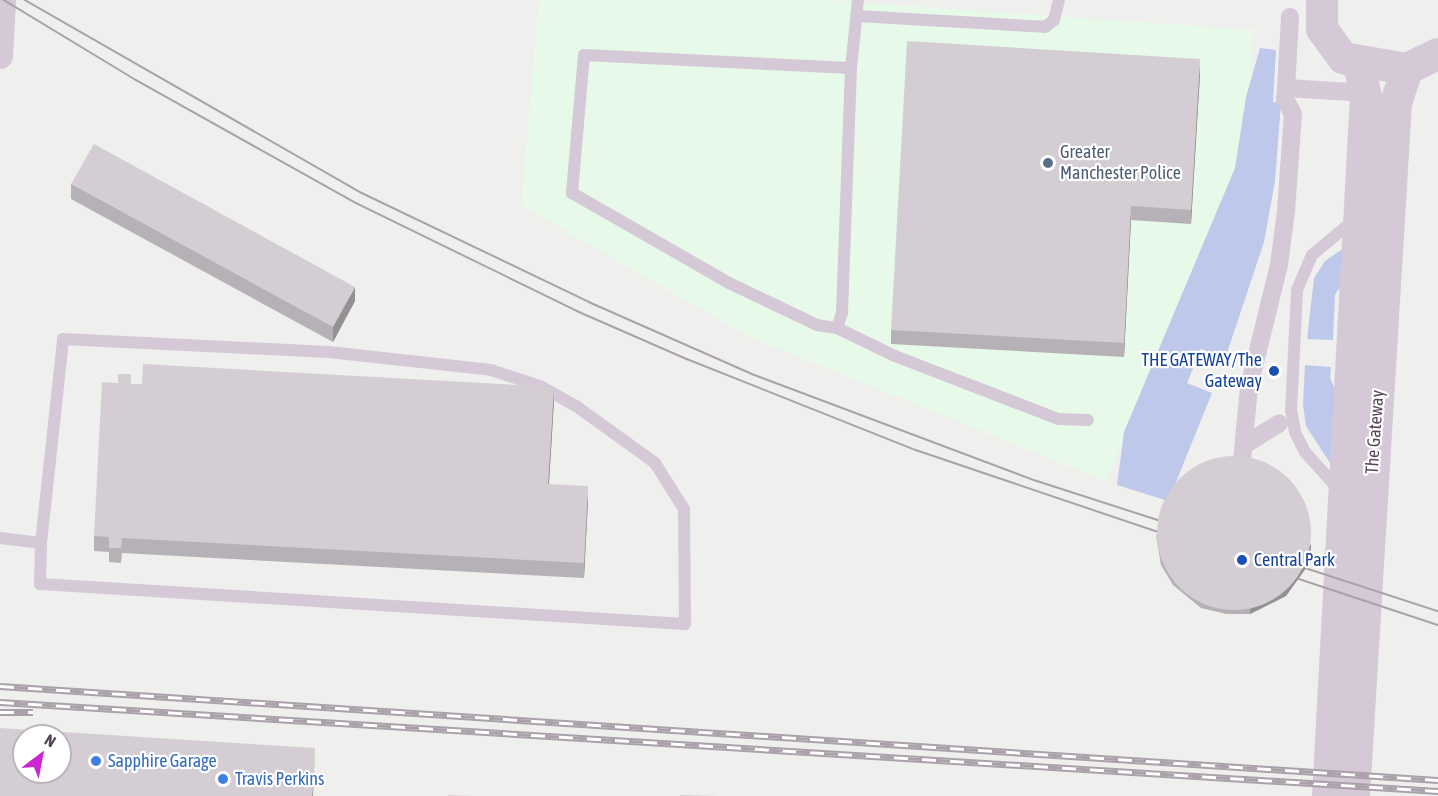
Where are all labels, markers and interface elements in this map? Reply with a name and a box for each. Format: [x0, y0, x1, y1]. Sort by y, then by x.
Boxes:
place label: Greater Manchester Police [1060, 142, 1181, 184]
marker: Greater Manchester Police [1041, 156, 1055, 170]
place label: THE GATEWAY/The Gateway [1141, 350, 1262, 392]
marker: THE GATEWAY/The Gateway [1267, 364, 1281, 378]
street label: The Gateway [1361, 389, 1389, 475]
place label: Central Park [1254, 549, 1335, 571]
marker: Central Park [1235, 553, 1249, 567]
north arrow [12, 724, 72, 784]
text: N [42, 730, 59, 751]
place label: Sapphire Garage [108, 750, 217, 772]
marker: Sapphire Garage [89, 754, 103, 768]
place label: Travis Perkins [235, 768, 324, 790]
marker: Travis Perkins [216, 772, 230, 786]

